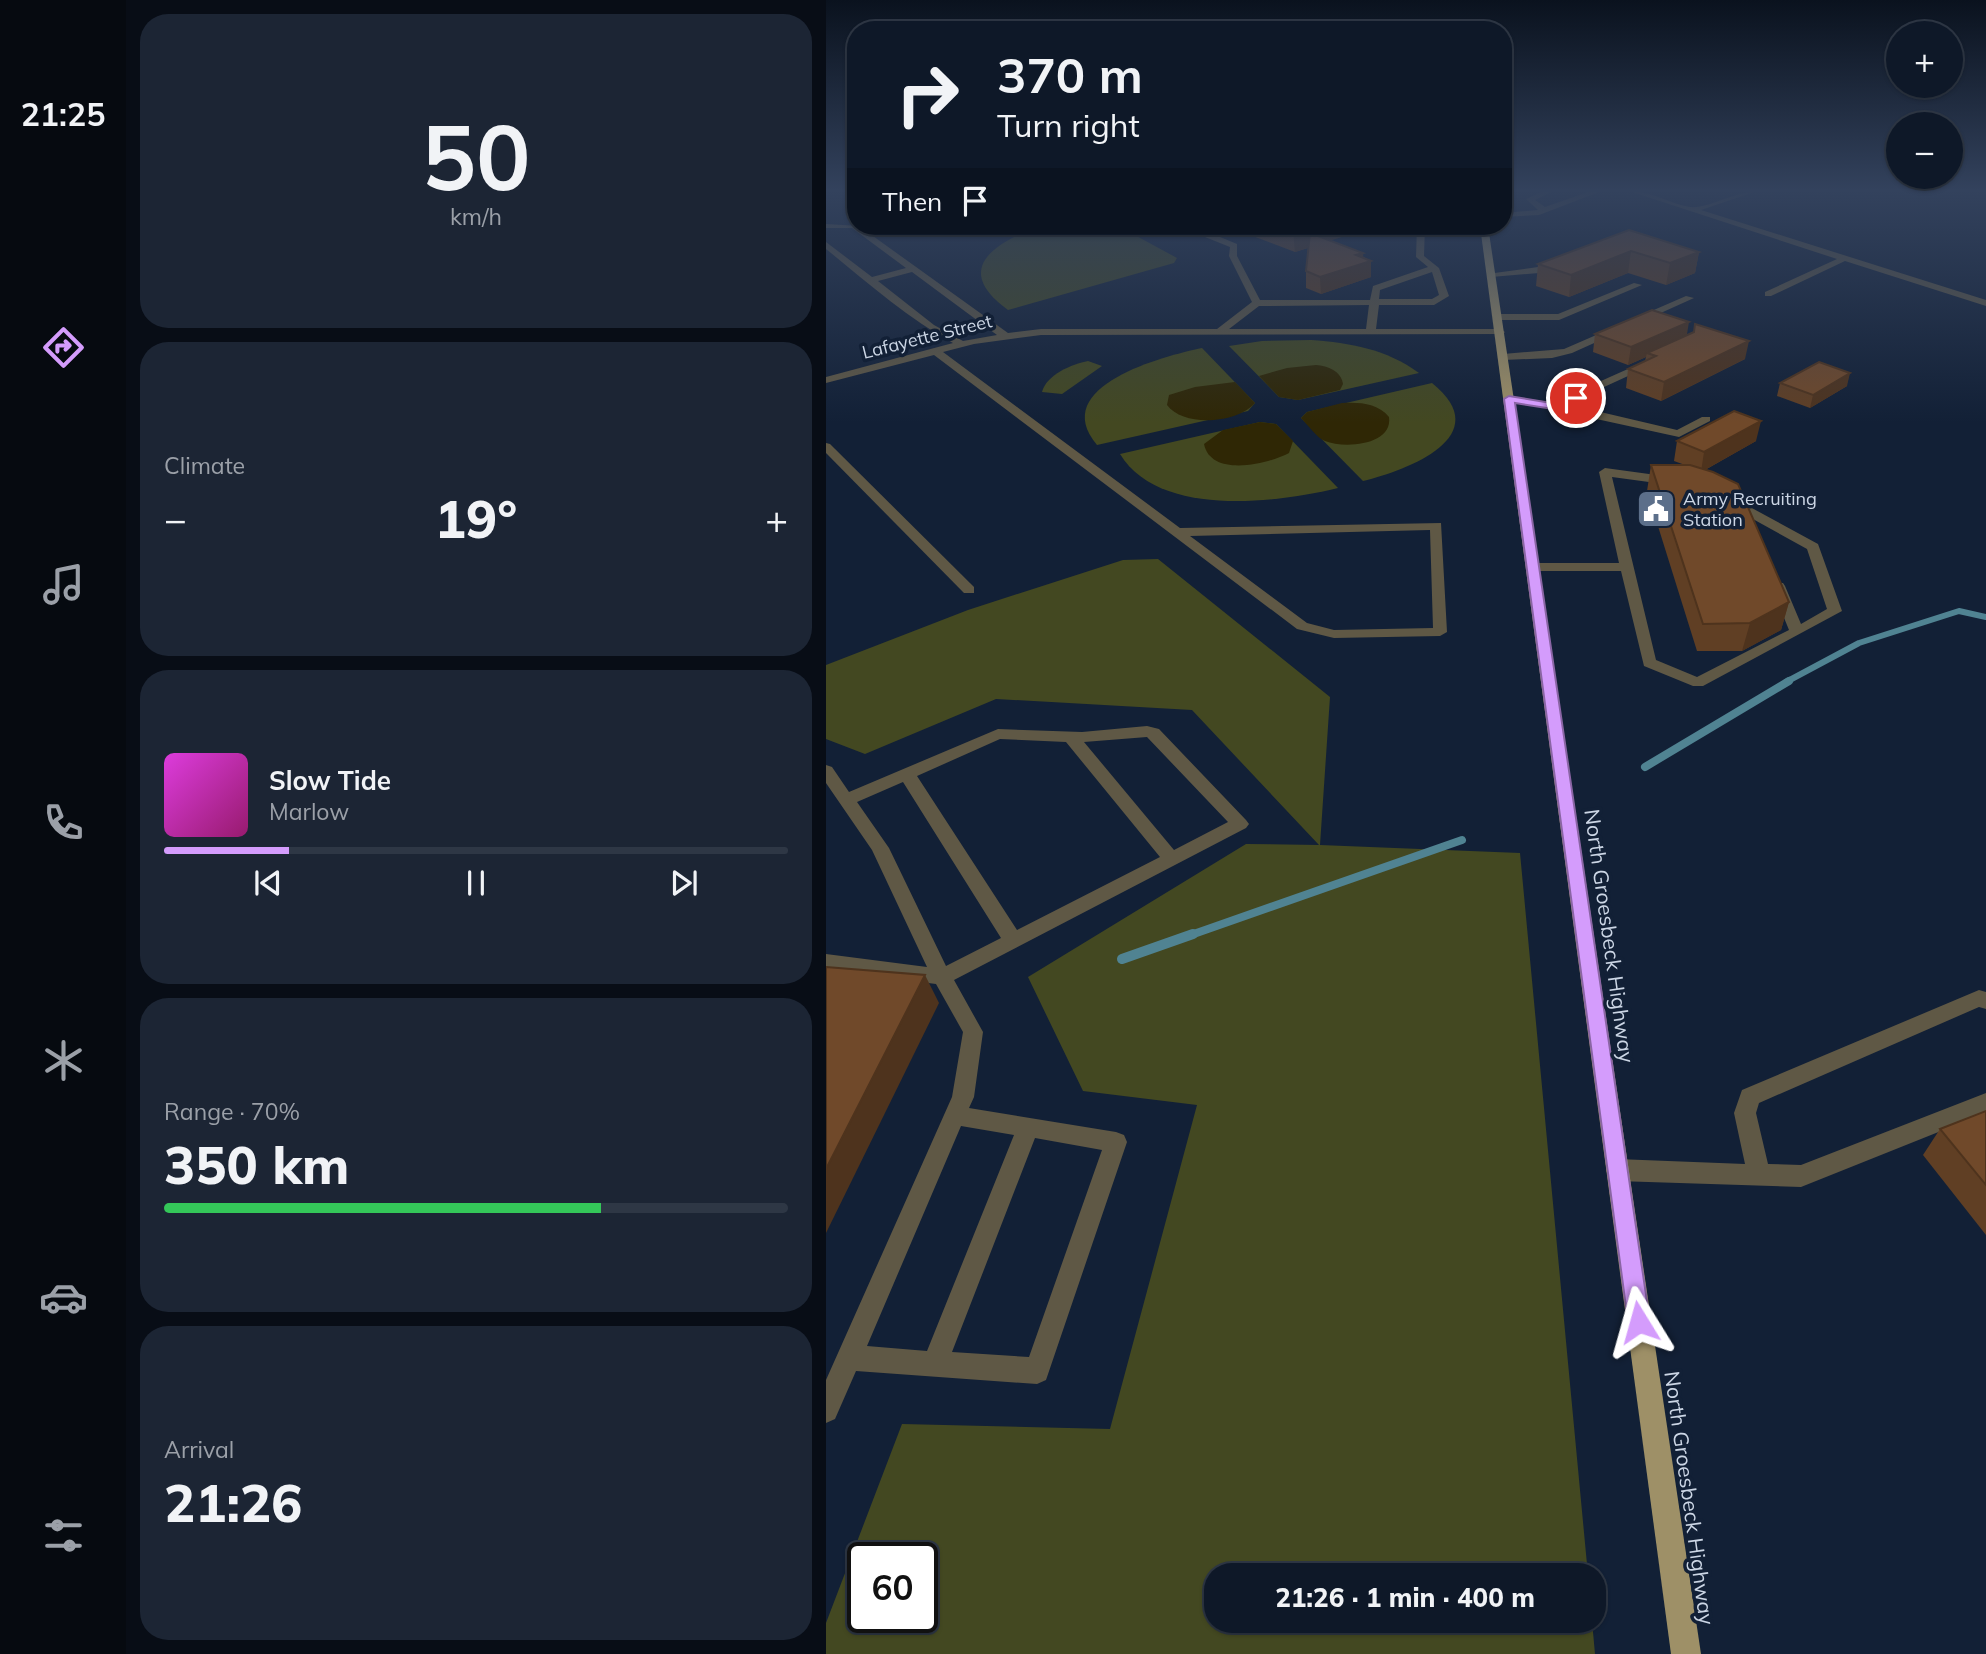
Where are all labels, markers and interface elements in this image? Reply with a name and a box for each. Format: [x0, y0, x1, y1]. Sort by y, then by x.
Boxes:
map controls [1886, 21, 1963, 189]
button: + [1886, 21, 1963, 98]
text: 370 m [997, 44, 1143, 105]
icon: right [882, 49, 973, 140]
text: 21:25 [21, 94, 105, 134]
text: 50 [421, 99, 531, 213]
text: Turn right [997, 105, 1140, 145]
button: − [1886, 112, 1963, 189]
icon: arrive [956, 182, 994, 220]
text: Then [882, 185, 942, 218]
text: km/h [450, 202, 502, 231]
street label: Lafayette Street [860, 309, 994, 364]
icon: directions [39, 323, 88, 372]
pin [1546, 368, 1606, 428]
icon: arrive [1557, 379, 1595, 417]
text: Climate [164, 451, 245, 480]
text: 19° [435, 486, 517, 551]
place label: Army Recruiting Station [1683, 487, 1817, 531]
public building icon: Army Recruiting Station [1635, 488, 1677, 530]
text: − [164, 495, 187, 543]
text: + [765, 495, 788, 543]
icon: music [39, 560, 88, 609]
text: Slow Tide [269, 764, 391, 797]
text: Marlow [269, 797, 349, 826]
icon: phone [39, 798, 88, 847]
street label: North Groesbeck Highway [1579, 807, 1641, 1064]
icon: previous [249, 864, 287, 902]
icon: pause [457, 864, 495, 902]
icon: next [665, 864, 703, 902]
icon: climate [39, 1036, 88, 1085]
text: Range · 70% [164, 1097, 300, 1126]
text: 350 km [164, 1132, 349, 1197]
icon: car [39, 1273, 88, 1322]
position arrow [1602, 1285, 1676, 1359]
street label: North Groesbeck Highway [1659, 1369, 1721, 1626]
text: Arrival [164, 1435, 234, 1464]
text: 21:26 [164, 1470, 302, 1535]
icon: filters [39, 1511, 88, 1560]
speed limit sign: 60 [847, 1542, 938, 1633]
text: 21:26 · 1 min · 400 m [1275, 1581, 1535, 1614]

